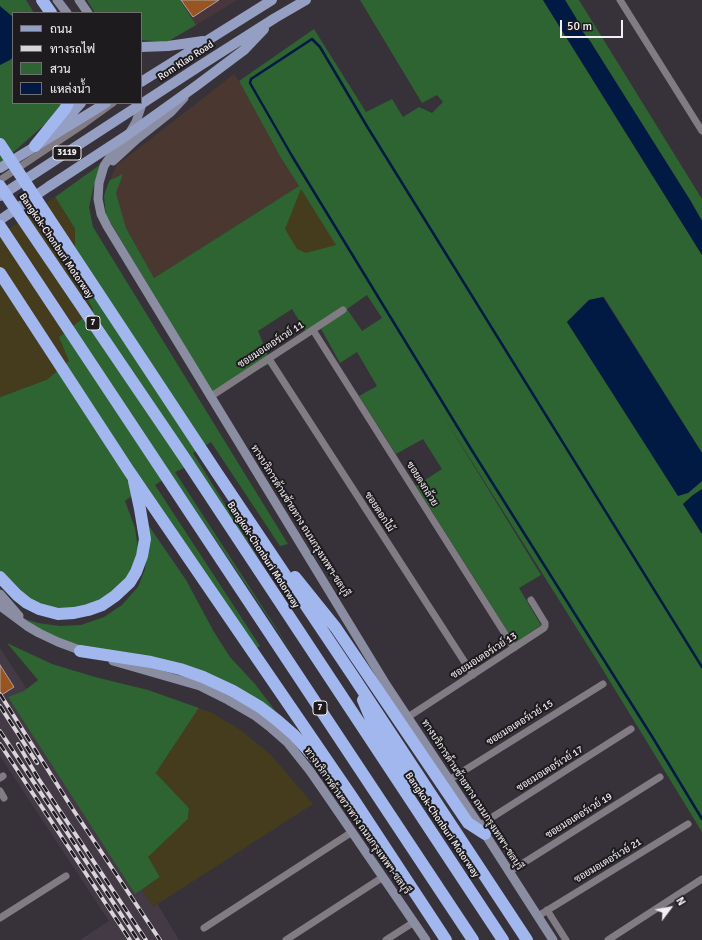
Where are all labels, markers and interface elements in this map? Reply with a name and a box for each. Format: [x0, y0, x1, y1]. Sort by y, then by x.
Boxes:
legend [12, 12, 142, 104]
scale bar [562, 12, 625, 38]
text: 50 m [567, 19, 592, 34]
text: ถนน [50, 22, 72, 37]
street label: Rom Klao Road [156, 39, 216, 83]
text: ทางรถไฟ [50, 42, 95, 57]
text: สวน [50, 62, 71, 77]
text: แหล่งน้ำ [50, 82, 90, 97]
road number: 3119 [53, 146, 81, 160]
street label: Bangkok-Chonburi Motorway [16, 191, 96, 301]
road number: 7 [86, 316, 100, 330]
street label: ซอยมอเตอร์เวย์ 11 [236, 319, 306, 371]
street label: ทางบริการด้านซ้ายทาง ถนนกรุงเทพฯ-ชลบุรี [248, 443, 352, 599]
street label: ซอยดงกล้วย [404, 459, 440, 509]
street label: ซอยดอกไม้ [362, 490, 396, 534]
street label: Bangkok-Chonburi Motorway [224, 500, 302, 610]
street label: ซอยมอเตอร์เวย์ 13 [449, 630, 519, 682]
street label: ซอยมอเตอร์เวย์ 15 [484, 698, 556, 748]
road number: 7 [313, 701, 327, 715]
street label: ทางบริการด้านซ้ายทาง ถนนกรุงเทพฯ-ชลบุรี [419, 717, 525, 873]
street label: ซอยมอเตอร์เวย์ 17 [514, 744, 586, 794]
street label: ทางบริการด้านขวาทาง ถนนกรุงเทพฯ-ชลบุรี [301, 745, 413, 897]
street label: Bangkok-Chonburi Motorway [402, 770, 482, 880]
street label: ซอยมอเตอร์เวย์ 19 [543, 791, 615, 841]
street label: ซอยมอเตอร์เวย์ 21 [572, 836, 644, 886]
north arrow [650, 888, 690, 928]
text: N [673, 895, 688, 908]

